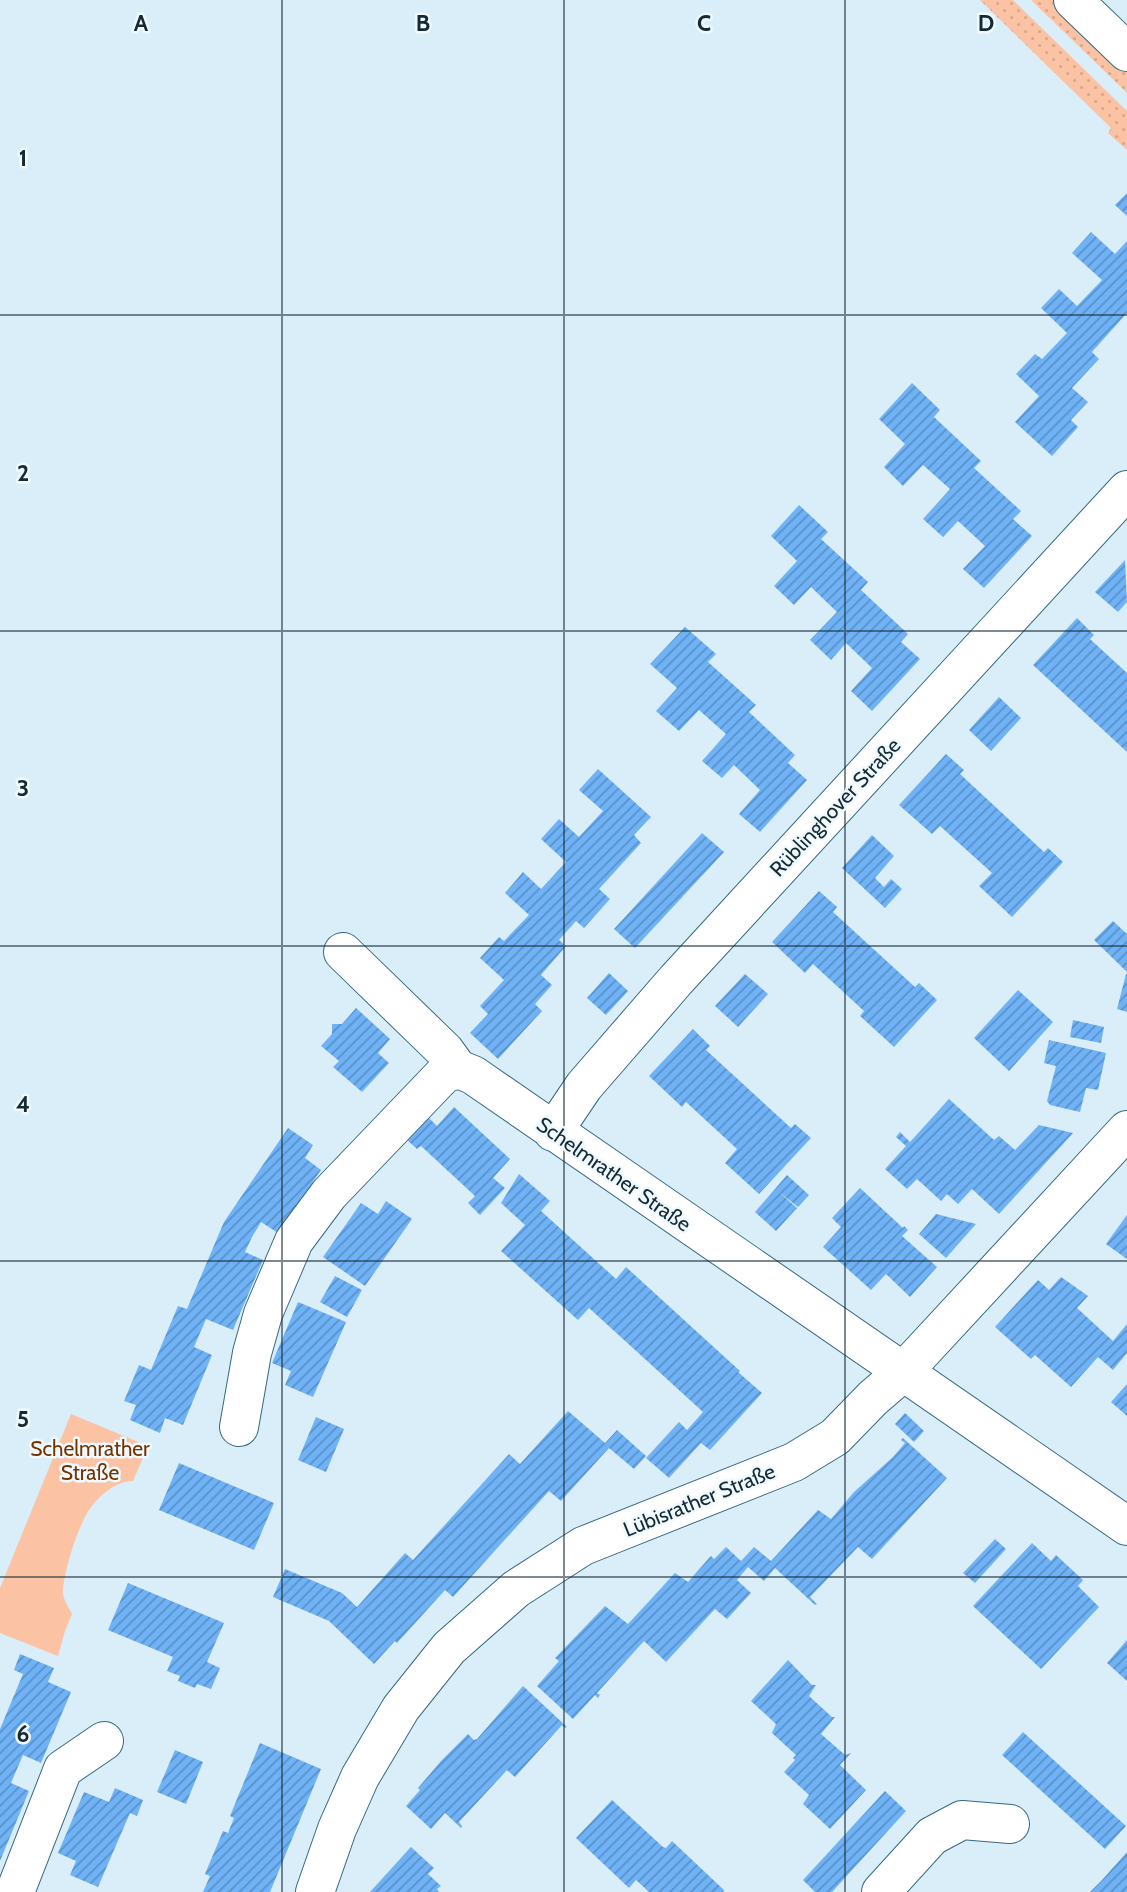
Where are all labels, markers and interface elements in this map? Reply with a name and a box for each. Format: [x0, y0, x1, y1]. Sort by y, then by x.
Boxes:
text: A [134, 9, 149, 37]
text: B [416, 9, 430, 37]
text: C [697, 9, 711, 37]
text: D [978, 9, 994, 37]
text: 1 [19, 144, 27, 172]
text: 2 [17, 459, 29, 487]
street label: Rüblinghover Straße [764, 732, 906, 881]
text: 3 [17, 774, 29, 802]
text: 4 [16, 1090, 30, 1118]
street label: Schelmrather Straße [532, 1111, 696, 1237]
text: 5 [17, 1405, 29, 1433]
park label: Schelmrather Straße [30, 1436, 150, 1485]
street label: Lübisrather Straße [619, 1458, 779, 1542]
text: 6 [17, 1720, 29, 1748]

